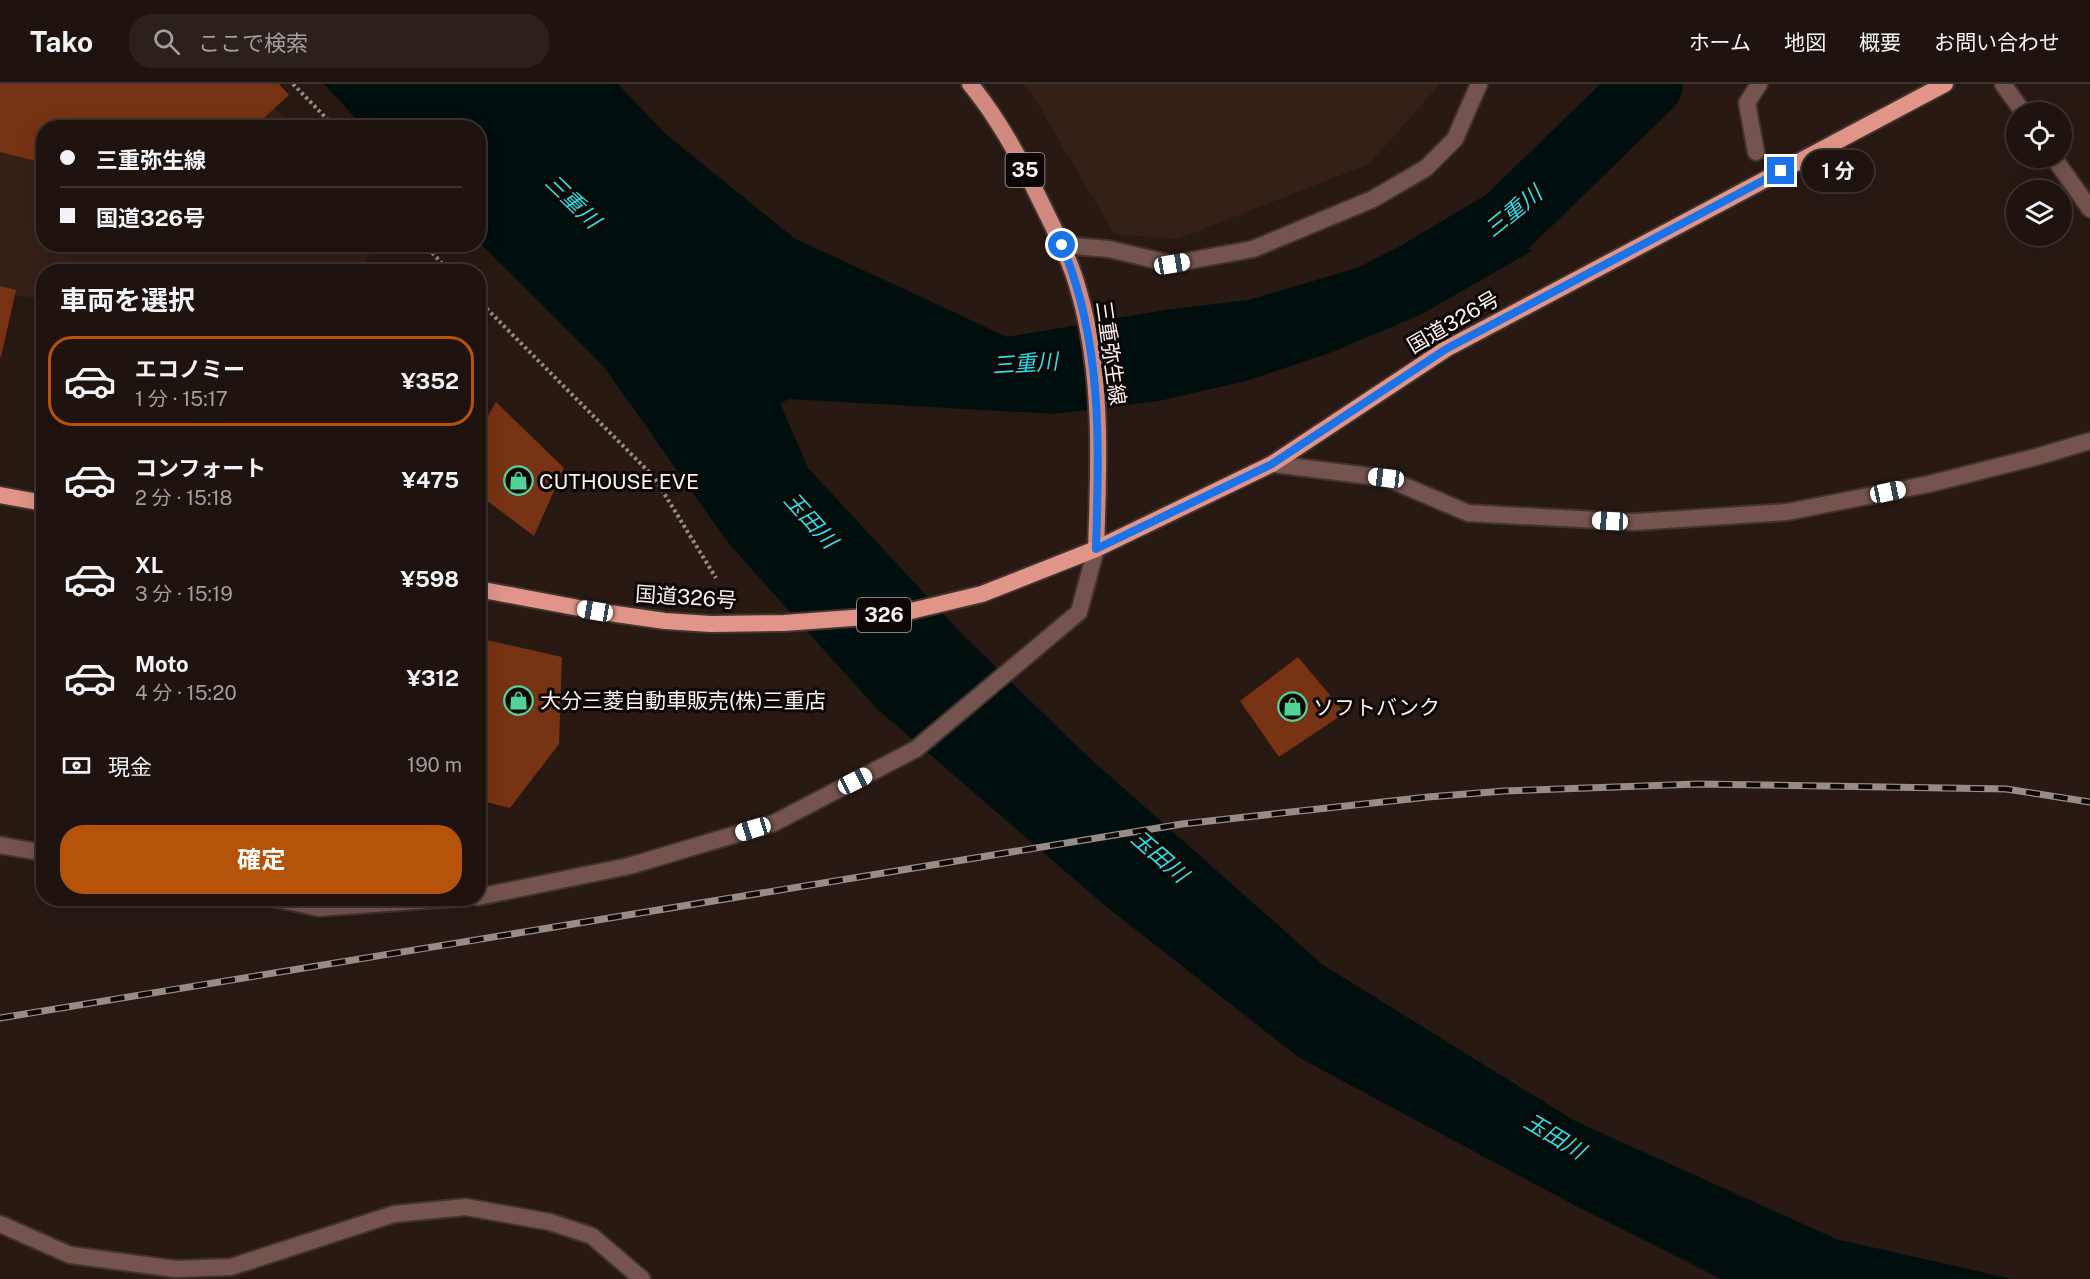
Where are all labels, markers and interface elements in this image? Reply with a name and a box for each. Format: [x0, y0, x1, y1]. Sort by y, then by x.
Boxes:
search box [129, 14, 549, 68]
text: Tako [30, 25, 93, 58]
icon: search [150, 25, 183, 58]
text: ここで検索 [198, 30, 308, 56]
text: ホーム [1689, 30, 1751, 55]
text: 地図 [1784, 30, 1826, 55]
text: 概要 [1859, 30, 1901, 55]
text: お問い合わせ [1934, 30, 2060, 55]
map controls [2006, 102, 2072, 246]
button: locate [2006, 102, 2072, 168]
text: 三重弥生線 [96, 147, 206, 173]
callout: 1 分 [1802, 150, 1874, 192]
road number: 35 [1006, 153, 1044, 187]
route end [1767, 157, 1794, 184]
text: 1 分 [1821, 159, 1855, 183]
water label: 三重川 [540, 169, 607, 235]
water label: 三重川 [1479, 179, 1548, 242]
button: layers [2006, 180, 2072, 246]
text: 国道326号 [96, 205, 205, 231]
route start [1048, 231, 1075, 258]
car [1153, 252, 1191, 276]
text: 車両を選択 [60, 284, 195, 316]
street label: 国道326号 [1403, 286, 1503, 358]
street label: 三重弥生線 [1091, 299, 1131, 407]
water label: 三重川 [991, 348, 1061, 378]
icon: car [63, 354, 117, 408]
text: エコノミー [135, 356, 245, 382]
text: ¥352 [401, 368, 459, 394]
text: 1 分 · 15:17 [135, 387, 228, 411]
icon: car [63, 453, 117, 507]
text: コンフォート [135, 455, 266, 481]
shop icon: CUTHOUSE EVE [502, 465, 534, 497]
text: ¥475 [401, 467, 459, 493]
car [1367, 467, 1405, 489]
place label: CUTHOUSE EVE [539, 469, 699, 494]
car [1869, 479, 1907, 505]
text: 2 分 · 15:18 [135, 486, 233, 510]
water label: 玉田川 [779, 487, 844, 555]
car [1592, 511, 1628, 531]
icon: car [63, 552, 117, 606]
text: XL [135, 552, 163, 578]
text: ¥598 [400, 566, 459, 592]
street label: 国道326号 [634, 581, 738, 613]
text: 3 分 · 15:19 [135, 582, 233, 606]
road number: 326 [857, 598, 911, 632]
car [576, 599, 614, 623]
icon: car [63, 651, 117, 705]
text: Moto [135, 651, 189, 677]
text: ¥312 [406, 665, 459, 691]
text: 4 分 · 15:20 [135, 681, 237, 705]
shop icon: 大分三菱自動車販売(株)三重店 [503, 684, 535, 716]
place label: 大分三菱自動車販売(株)三重店 [540, 688, 826, 713]
shop icon: ソフトバンク [1276, 691, 1308, 723]
place label: ソフトバンク [1313, 695, 1440, 720]
icon: cash [60, 749, 93, 782]
text: 190 m [407, 753, 462, 777]
text: 現金 [108, 754, 152, 780]
car [835, 765, 875, 797]
car [733, 815, 773, 843]
button: 確定 [60, 825, 462, 894]
water label: 玉田川 [1127, 825, 1195, 889]
water label: 玉田川 [1520, 1108, 1592, 1165]

